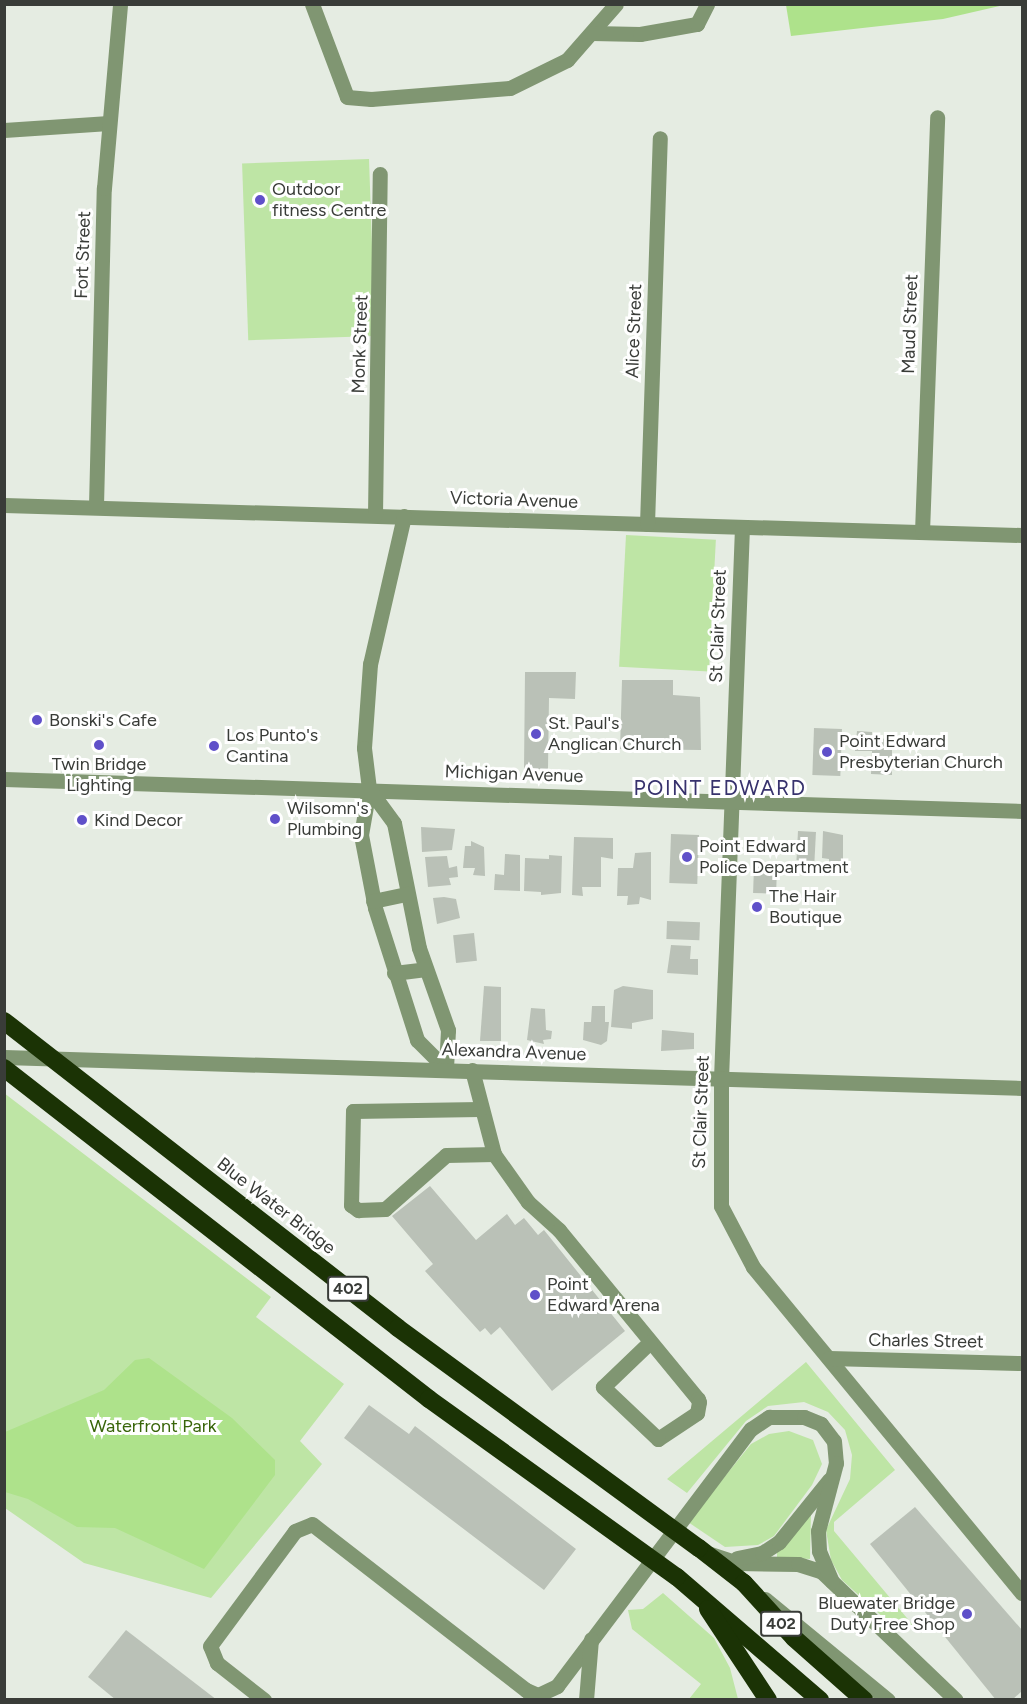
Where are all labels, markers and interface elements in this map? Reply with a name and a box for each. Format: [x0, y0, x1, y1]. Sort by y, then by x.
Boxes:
place label: Outdoor fitness Centre [272, 179, 386, 222]
marker: Outdoor fitness Centre [253, 193, 267, 207]
street label: Fort Street [71, 211, 95, 299]
street label: Maud Street [897, 274, 923, 374]
street label: Alice Street [622, 283, 646, 379]
street label: Monk Street [347, 294, 373, 394]
street label: Victoria Avenue [449, 487, 579, 513]
street label: St Clair Street [705, 569, 731, 683]
place label: Bonski's Cafe [49, 709, 157, 731]
marker: Bonski's Cafe [30, 713, 44, 727]
place label: St. Paul's Anglican Church [548, 713, 681, 756]
place label: Los Punto's Cantina [226, 725, 318, 768]
marker: St. Paul's Anglican Church [529, 727, 543, 741]
place label: Point Edward Presbyterian Church [839, 731, 1003, 774]
marker: Twin Bridge Lighting [92, 738, 106, 752]
marker: Los Punto's Cantina [207, 739, 221, 753]
marker: Point Edward Presbyterian Church [820, 745, 834, 759]
place label: Twin Bridge Lighting [52, 754, 146, 796]
street label: Michigan Avenue [444, 761, 584, 787]
district label: POINT EDWARD [633, 775, 807, 801]
place label: Wilsomn's Plumbing [287, 798, 369, 840]
place label: Kind Decor [94, 809, 183, 831]
marker: Wilsomn's Plumbing [268, 812, 282, 826]
marker: Kind Decor [75, 813, 89, 827]
place label: Point Edward Police Department [699, 836, 849, 878]
marker: Point Edward Police Department [680, 850, 694, 864]
place label: The Hair Boutique [769, 886, 842, 928]
marker: The Hair Boutique [750, 900, 764, 914]
street label: Alexandra Avenue [441, 1039, 587, 1065]
street label: St Clair Street [688, 1055, 714, 1169]
street label: Blue Water Bridge [212, 1153, 340, 1259]
place label: Point Edward Arena [547, 1274, 660, 1316]
road number: 402 [327, 1276, 369, 1302]
marker: Point Edward Arena [528, 1288, 542, 1302]
street label: Charles Street [868, 1329, 984, 1353]
park label: Waterfront Park [89, 1415, 217, 1437]
place label: Bluewater Bridge Duty Free Shop [818, 1593, 955, 1636]
marker: Bluewater Bridge Duty Free Shop [960, 1607, 974, 1621]
road number: 402 [760, 1611, 802, 1637]

